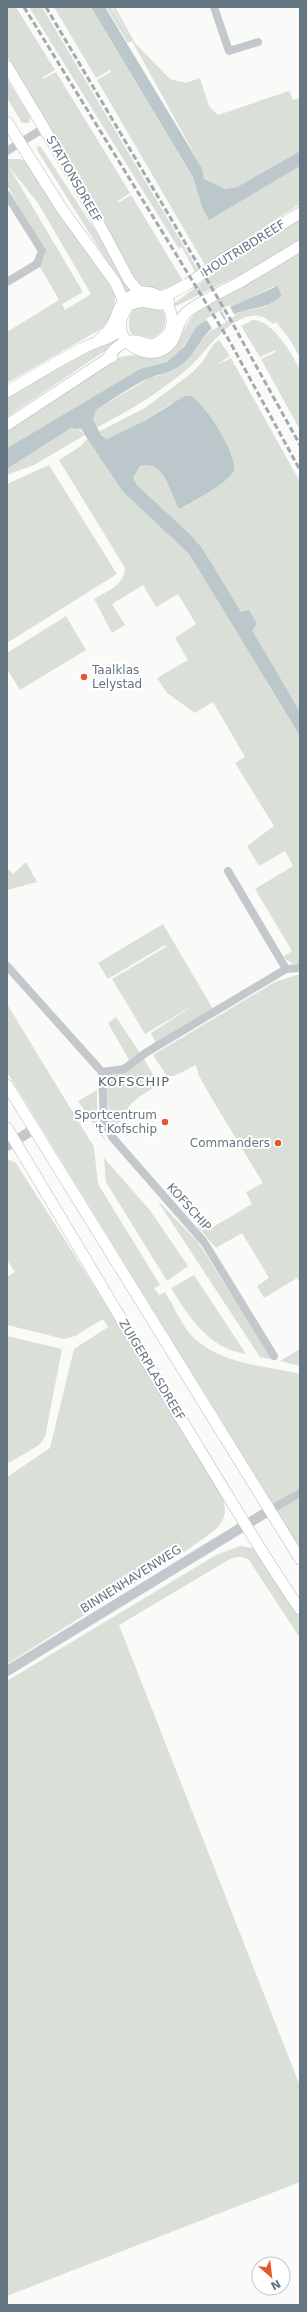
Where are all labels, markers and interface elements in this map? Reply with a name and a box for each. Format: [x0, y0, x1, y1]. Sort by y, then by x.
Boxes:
street label: STATIONSDREEF [43, 133, 105, 225]
street label: HOUTRIBDREEF [200, 217, 288, 279]
place label: Taalklas Lelystad [91, 663, 142, 691]
marker: Taalklas Lelystad [79, 672, 89, 682]
district label: KOFSCHIP [98, 1074, 170, 1089]
place label: Sportcentrum 't Kofschip [74, 1108, 157, 1136]
marker: Sportcentrum 't Kofschip [160, 1117, 170, 1127]
place label: Commanders [190, 1136, 270, 1150]
marker: Commanders [273, 1138, 283, 1148]
street label: KOFSCHIP [164, 1180, 214, 1234]
street label: ZUIGERPLASDREEF [116, 1317, 188, 1423]
street label: BINNENHAVENWEG [78, 1542, 184, 1616]
north arrow [251, 2256, 291, 2296]
text: N [268, 2276, 283, 2292]

